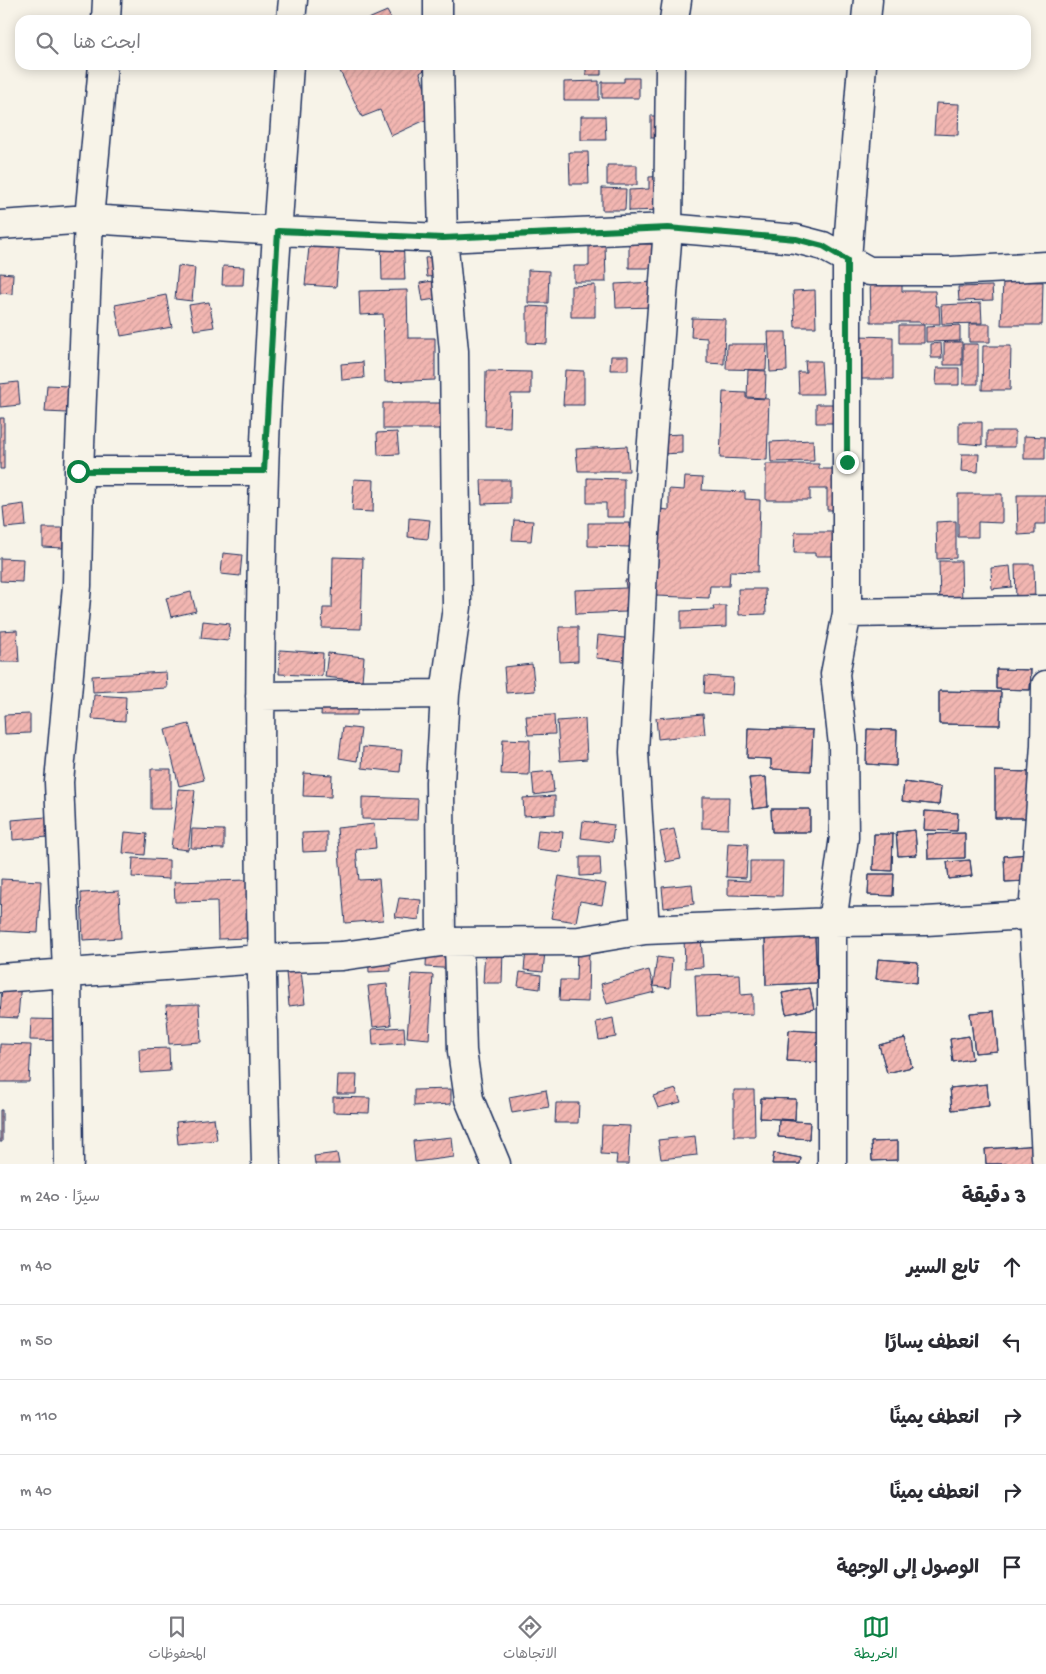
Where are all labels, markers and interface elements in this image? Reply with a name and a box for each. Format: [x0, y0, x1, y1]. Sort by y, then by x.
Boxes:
search box [15, 15, 1031, 70]
icon: search [33, 29, 61, 57]
text: ابحث هنا [73, 33, 141, 56]
route end [836, 451, 859, 474]
route start [67, 460, 90, 483]
text: 3 دقيقة [962, 1186, 1026, 1211]
text: سيرًا · 240 m [20, 1189, 100, 1208]
icon: ahead [998, 1253, 1026, 1281]
text: 40 m [20, 1258, 52, 1277]
text: تابع السير [907, 1258, 979, 1281]
icon: left [998, 1328, 1026, 1356]
text: 50 m [20, 1333, 53, 1352]
text: انعطف يسارًا [885, 1333, 979, 1356]
icon: right [998, 1403, 1026, 1431]
text: 110 m [20, 1408, 57, 1427]
text: انعطف يمينًا [890, 1408, 979, 1431]
icon: right [998, 1478, 1026, 1506]
text: 40 m [20, 1483, 52, 1502]
text: انعطف يمينًا [890, 1483, 979, 1506]
icon: arrive [998, 1553, 1026, 1581]
text: الوصول إلى الوجهة [836, 1558, 979, 1581]
tab: المحفوظات [148, 1613, 206, 1666]
tab: الاتجاهات [503, 1613, 557, 1666]
tab: الخريطة [854, 1613, 898, 1666]

